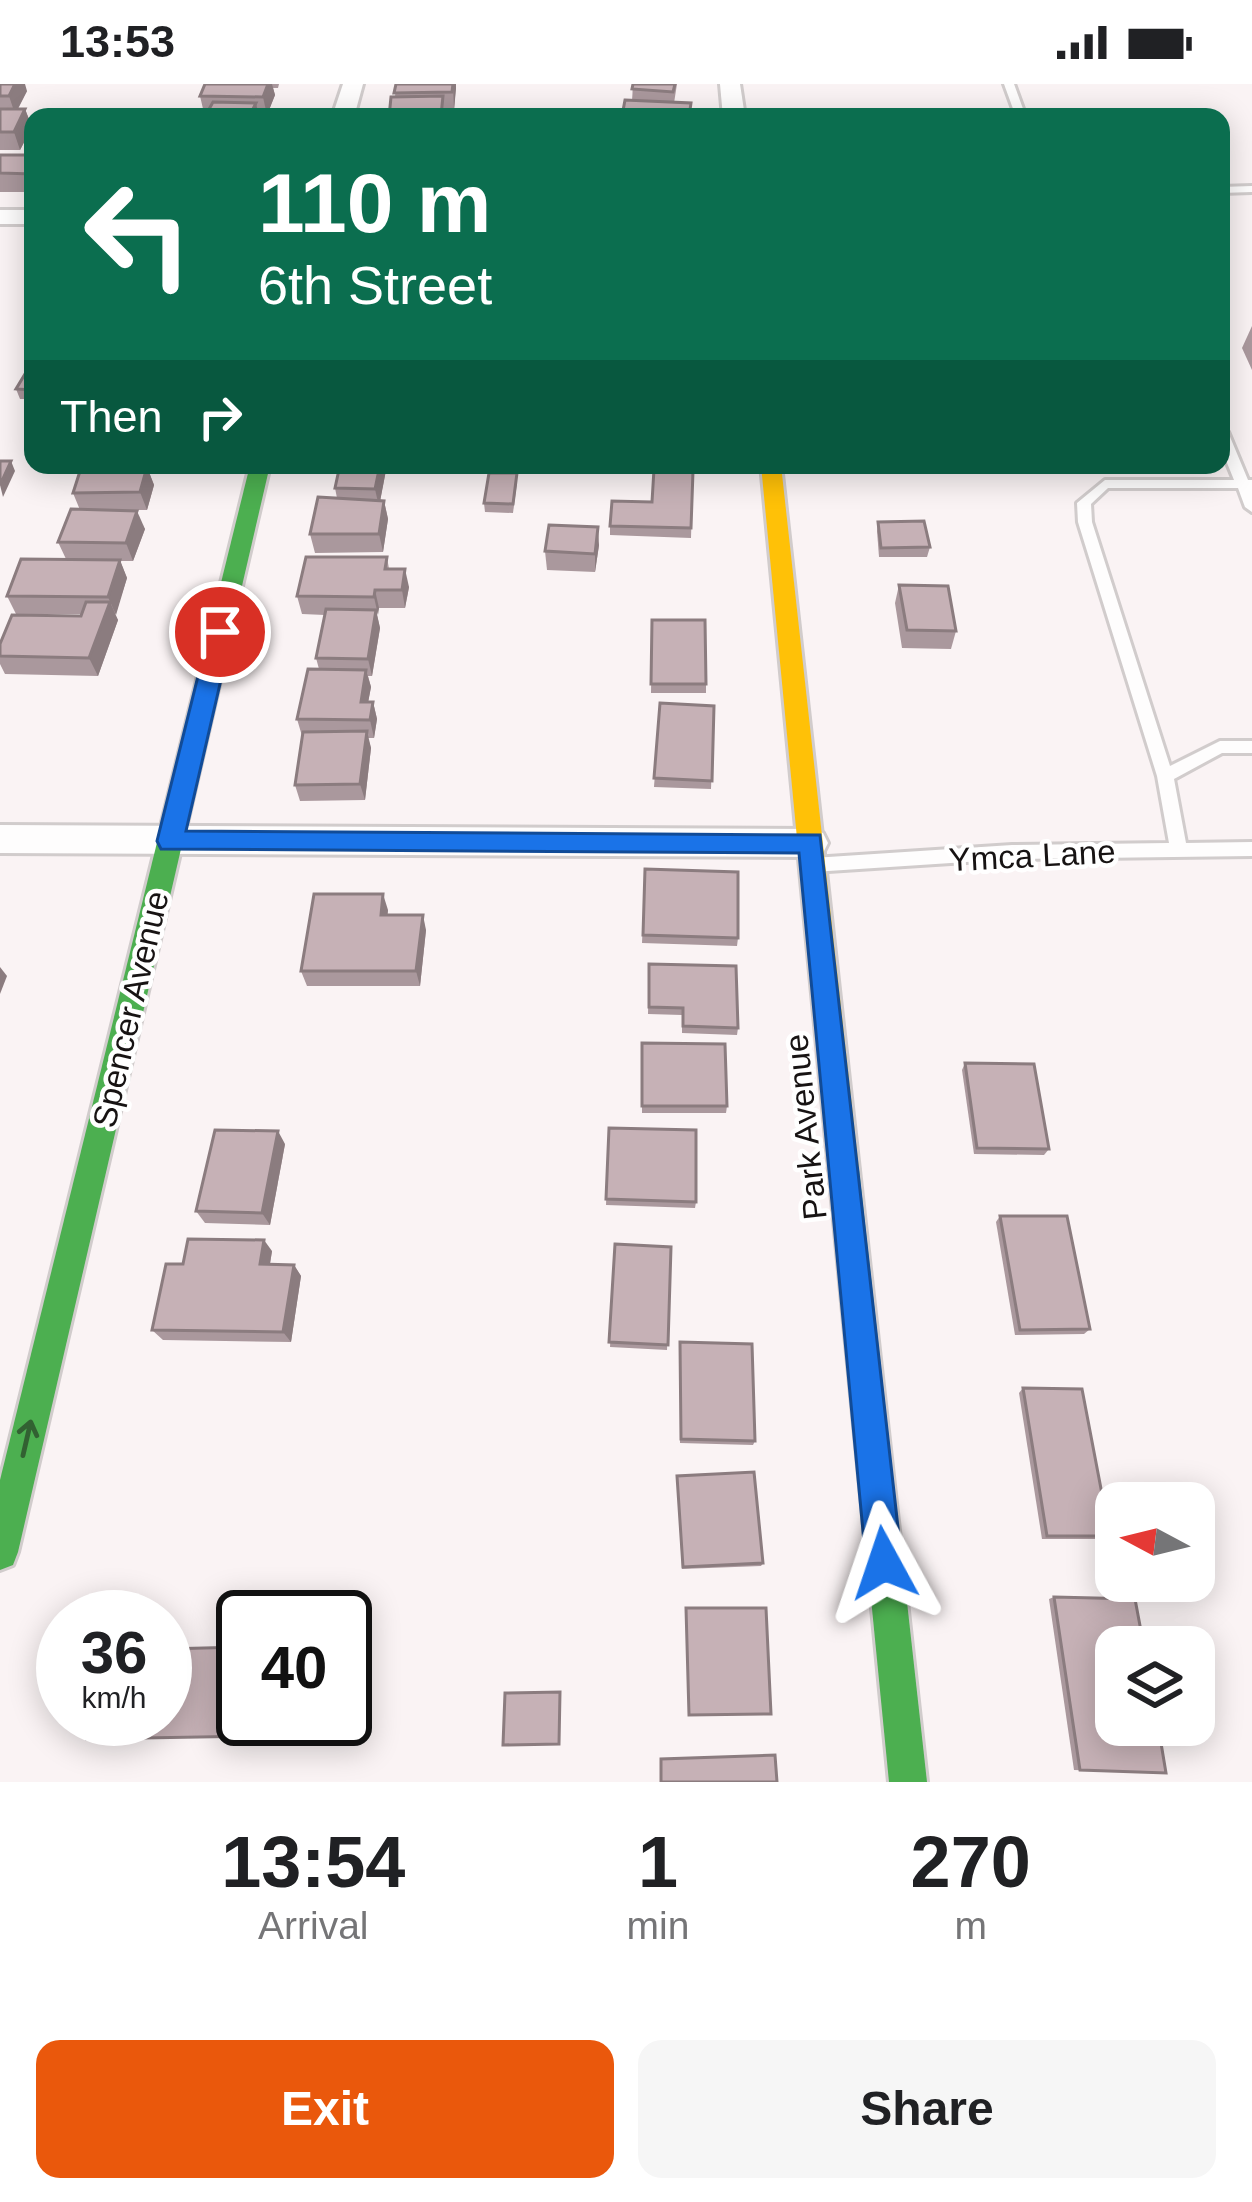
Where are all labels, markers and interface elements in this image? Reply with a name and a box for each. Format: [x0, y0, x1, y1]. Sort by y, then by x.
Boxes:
text: 13:53 [60, 16, 175, 67]
icon: left [60, 156, 216, 312]
text: 110 m [258, 156, 492, 250]
text: 6th Street [258, 255, 492, 315]
icon: right [187, 384, 253, 450]
text: Then [60, 391, 163, 442]
pin [169, 581, 271, 683]
icon: arrive [187, 599, 253, 665]
street label: Ymca Lane [948, 833, 1116, 878]
street label: Spencer Avenue [85, 887, 176, 1131]
street label: Park Avenue [777, 1032, 834, 1222]
one-way arrow [17, 1420, 39, 1458]
north arrow [1095, 1482, 1215, 1602]
map controls [1095, 1482, 1215, 1746]
position arrow [821, 1500, 947, 1626]
speed limit sign: 40 [216, 1590, 372, 1746]
text: 36 [81, 1619, 147, 1686]
button: layers [1095, 1626, 1215, 1746]
text: km/h [81, 1681, 147, 1714]
text: 13:54 [221, 1822, 405, 1902]
text: 1 [638, 1822, 678, 1902]
text: 270 [911, 1822, 1031, 1902]
text: Arrival [258, 1904, 369, 1947]
text: min [627, 1904, 689, 1947]
text: m [954, 1904, 987, 1947]
button: Exit [36, 2040, 614, 2178]
button: Share [638, 2040, 1216, 2178]

